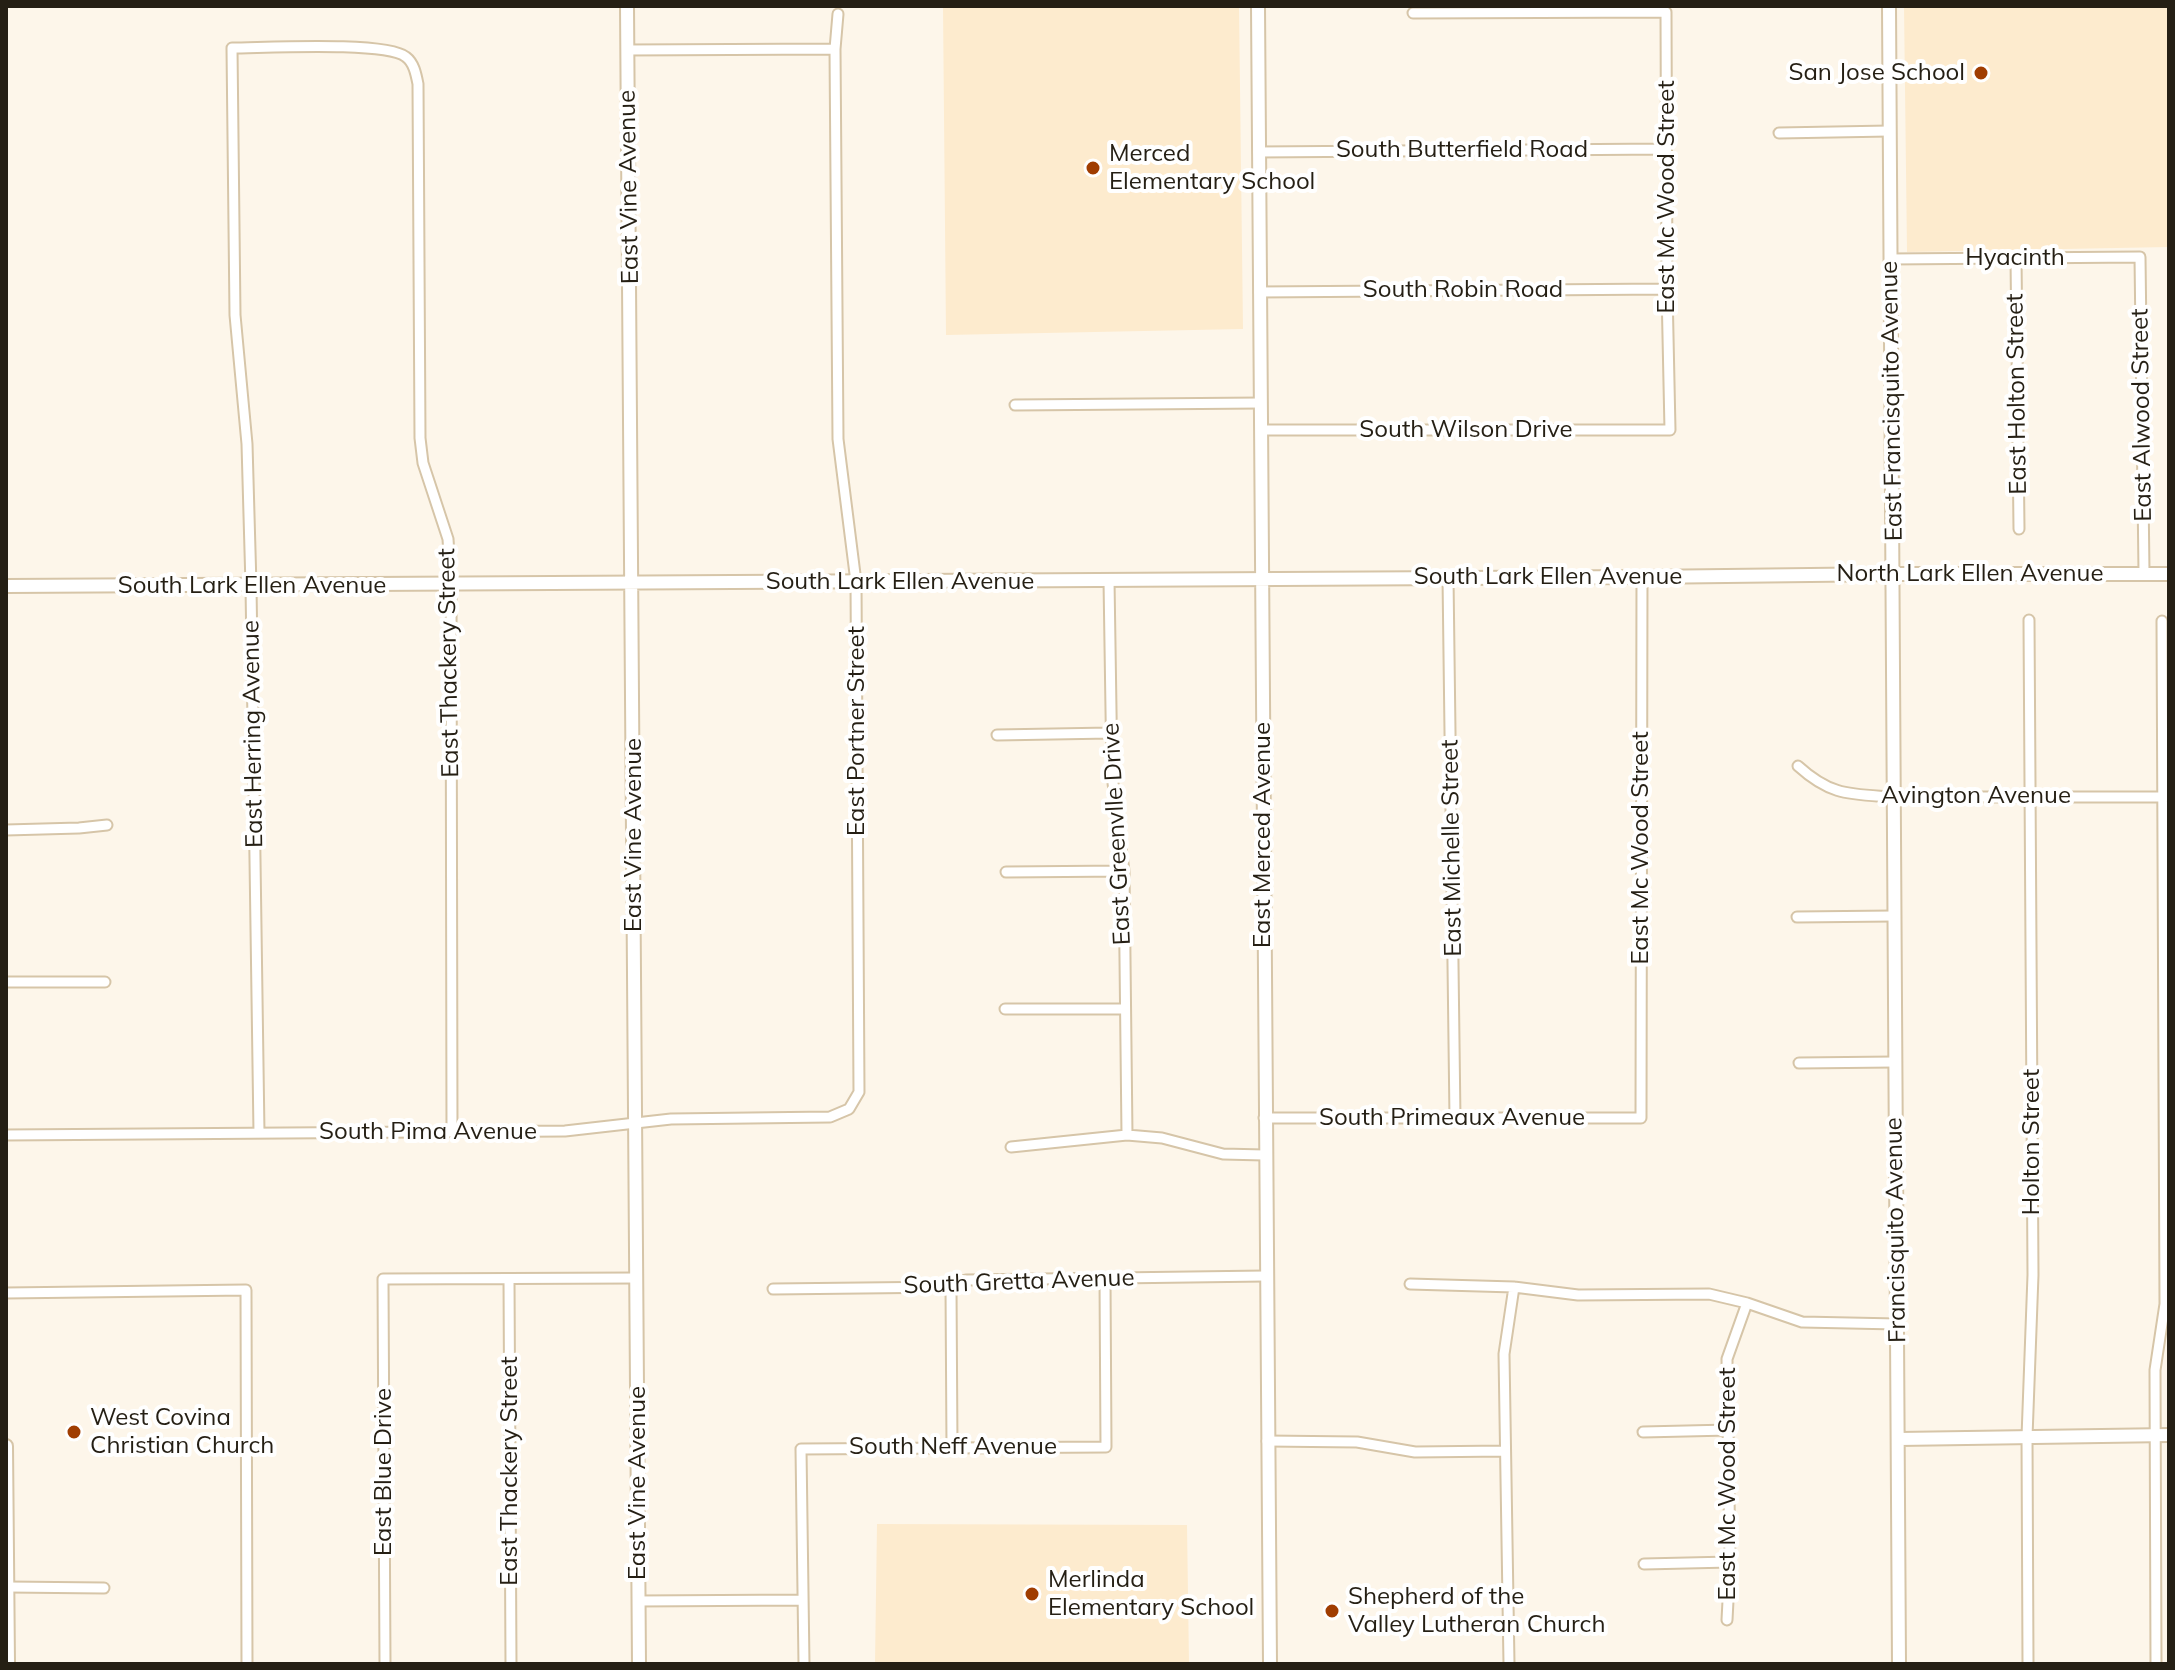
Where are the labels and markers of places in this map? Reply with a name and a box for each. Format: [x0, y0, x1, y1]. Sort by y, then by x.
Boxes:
place label: San Jose School [1788, 59, 1965, 87]
marker: San Jose School [1972, 64, 1990, 82]
place label: Merced Elementary School [1109, 140, 1315, 196]
marker: Merced Elementary School [1084, 159, 1102, 177]
place label: West Covina Christian Church [90, 1404, 274, 1460]
marker: West Covina Christian Church [65, 1423, 83, 1441]
place label: Merlinda Elementary School [1048, 1566, 1254, 1622]
place label: Shepherd of the Valley Lutheran Church [1348, 1583, 1605, 1639]
marker: Merlinda Elementary School [1023, 1585, 1041, 1603]
marker: Shepherd of the Valley Lutheran Church [1323, 1602, 1341, 1620]

